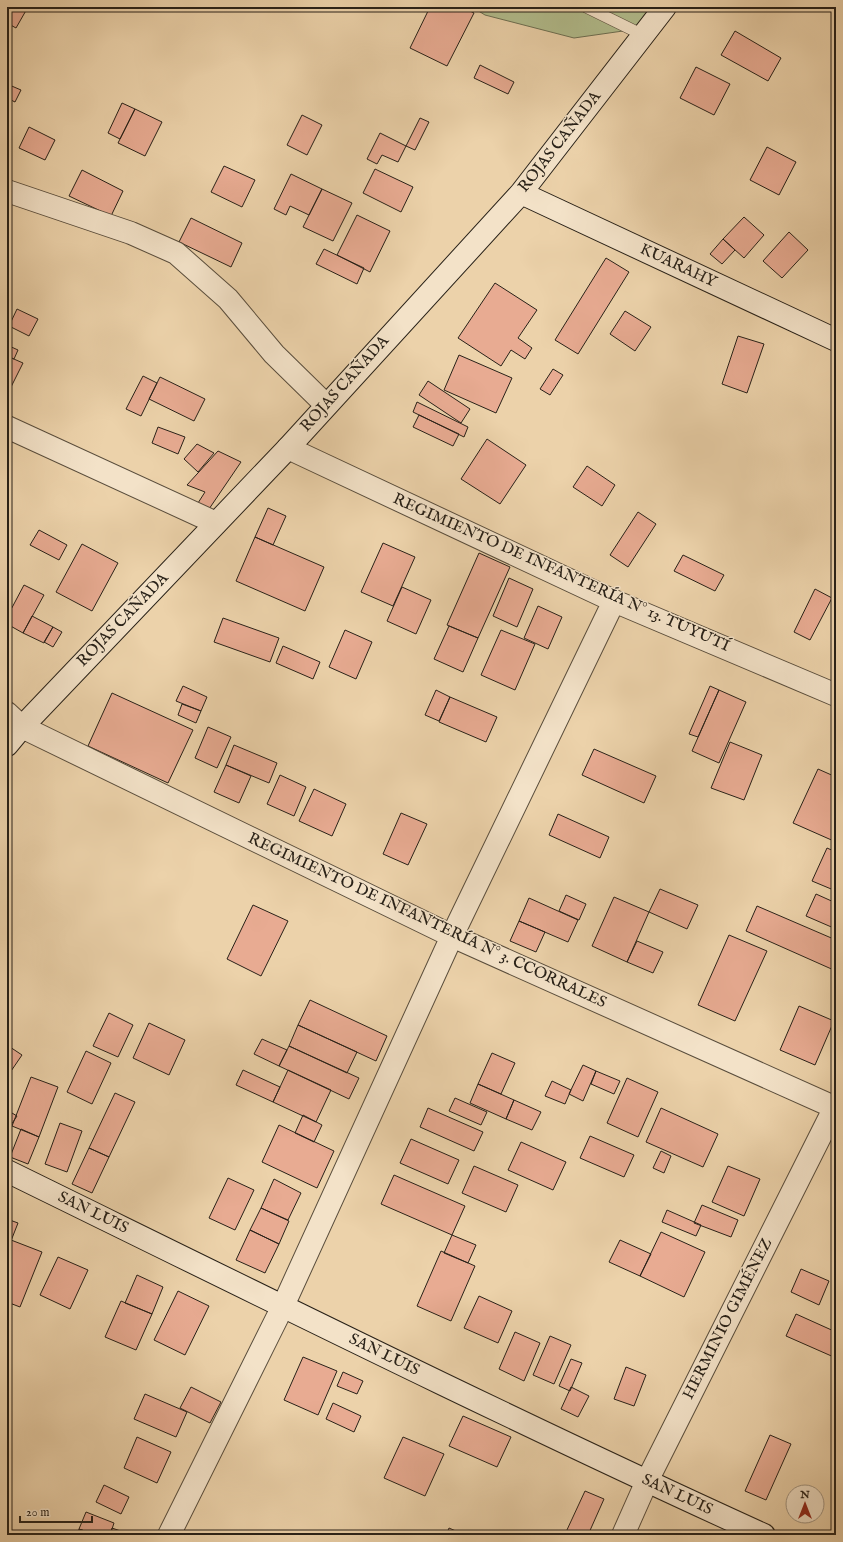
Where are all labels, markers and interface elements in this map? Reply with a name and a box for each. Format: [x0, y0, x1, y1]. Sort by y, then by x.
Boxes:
street label: ROJAS CAÑADA [513, 85, 607, 197]
street label: KUARAHY [636, 239, 721, 293]
street label: ROJAS CAÑADA [295, 329, 394, 437]
street label: REGIMIENTO DE INFANTERÍA N° 13. TUYUTÍ [389, 487, 734, 657]
street label: ROJAS CAÑADA [72, 566, 174, 671]
street label: REGIMIENTO DE INFANTERÍA N° 3. CCORRALES [245, 827, 610, 1013]
street label: SAN LUIS [54, 1187, 132, 1239]
street label: HERMINIO GIMÉNEZ [677, 1234, 777, 1403]
street label: SAN LUIS [345, 1329, 423, 1381]
street label: SAN LUIS [638, 1470, 716, 1520]
north arrow [785, 1484, 825, 1524]
text: N [799, 1488, 810, 1502]
scale bar [20, 1498, 92, 1524]
text: 20 m [26, 1505, 49, 1520]

